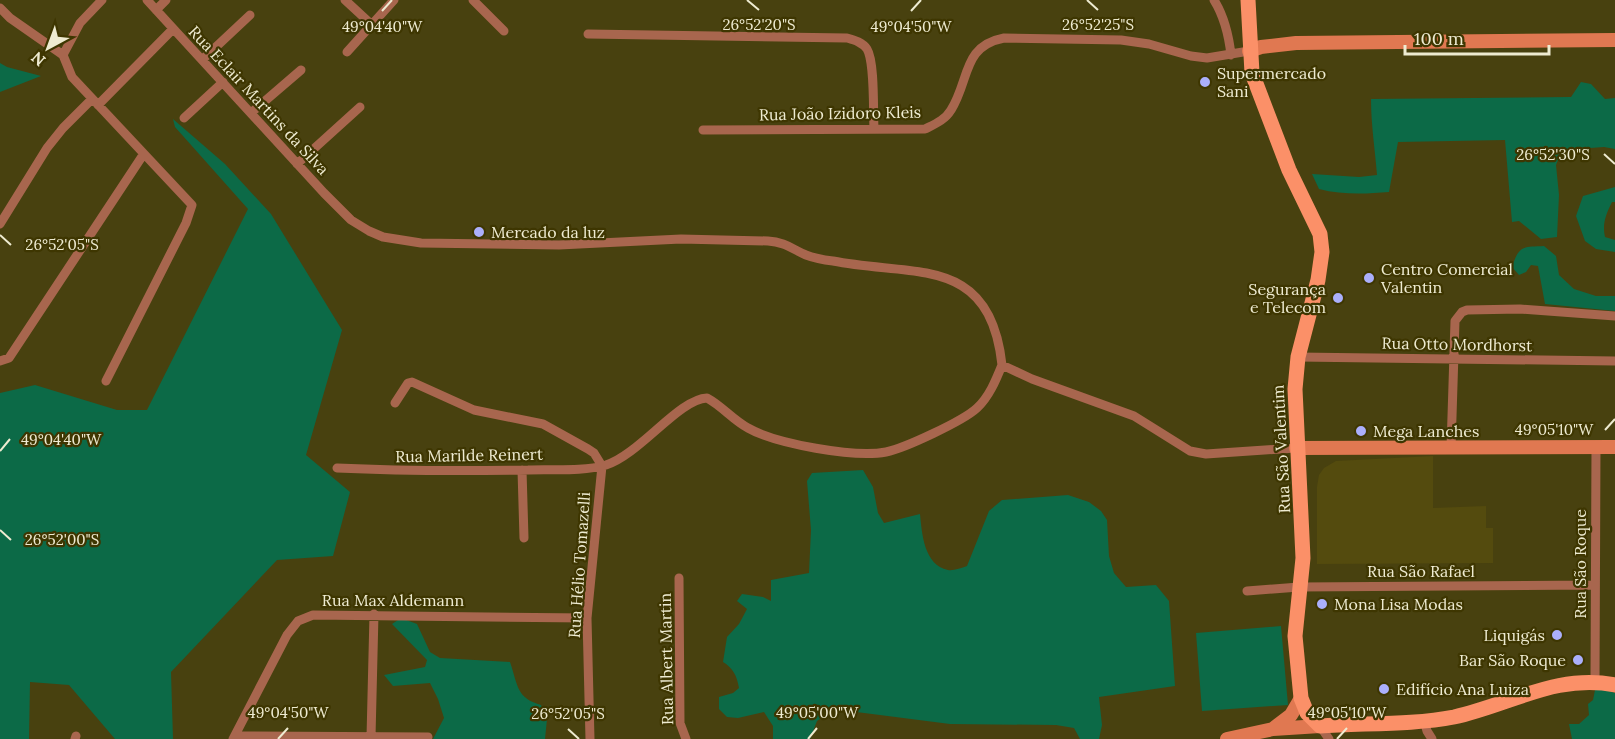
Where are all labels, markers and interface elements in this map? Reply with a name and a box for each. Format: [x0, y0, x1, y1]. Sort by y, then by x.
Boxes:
text: 26°52'20"S [722, 15, 796, 34]
text: 26°52'25"S [1062, 15, 1134, 34]
text: 49°04'40"W [342, 17, 423, 36]
text: 49°04'50"W [871, 17, 953, 36]
north arrow [18, 18, 78, 78]
scale bar [1405, 18, 1549, 56]
street label: Rua Eclair Martins da Silva [185, 21, 333, 179]
text: 100 m [1414, 27, 1464, 50]
text: N [27, 48, 49, 71]
place label: Supermercado Sani [1217, 63, 1326, 101]
marker: Supermercado Sani [1198, 75, 1212, 89]
street label: Rua João Izidoro Kleis [759, 102, 921, 124]
text: 26°52'30"S [1516, 145, 1590, 164]
place label: Mercado da luz [491, 222, 605, 242]
marker: Mercado da luz [472, 225, 486, 239]
text: 26°52'05"S [25, 235, 99, 254]
place label: Centro Comercial Valentin [1380, 259, 1513, 297]
marker: Centro Comercial Valentin [1362, 271, 1376, 285]
place label: Segurança e Telecom [1248, 279, 1326, 317]
marker: Segurança e Telecom [1331, 291, 1345, 305]
street label: Rua Otto Mordhorst [1381, 333, 1533, 355]
street label: Rua São Valentim [1268, 384, 1294, 514]
text: 49°05'10"W [1515, 420, 1594, 439]
place label: Mega Lanches [1373, 421, 1479, 441]
marker: Mega Lanches [1354, 424, 1368, 438]
text: 49°04'40"W [21, 430, 102, 449]
street label: Rua Marilde Reinert [395, 444, 544, 466]
street label: Rua Hélio Tomazelli [564, 491, 594, 639]
street label: Rua São Roque [1570, 509, 1590, 619]
text: 26°52'00"S [25, 530, 99, 549]
street label: Rua São Rafael [1367, 561, 1475, 581]
street label: Rua Max Aldemann [322, 590, 464, 610]
street label: Rua Albert Martin [655, 592, 677, 725]
place label: Mona Lisa Modas [1334, 594, 1463, 614]
marker: Mona Lisa Modas [1315, 597, 1329, 611]
place label: Liquigás [1483, 625, 1545, 645]
marker: Liquigás [1550, 628, 1564, 642]
place label: Bar São Roque [1459, 650, 1566, 670]
marker: Bar São Roque [1571, 653, 1585, 667]
place label: Edifício Ana Luiza [1396, 679, 1529, 699]
marker: Edifício Ana Luiza [1377, 682, 1391, 696]
text: 49°04'50"W [248, 703, 330, 722]
text: 49°05'00"W [776, 703, 859, 722]
text: 49°05'10"W [1308, 703, 1387, 722]
text: 26°52'05"S [531, 704, 605, 723]

